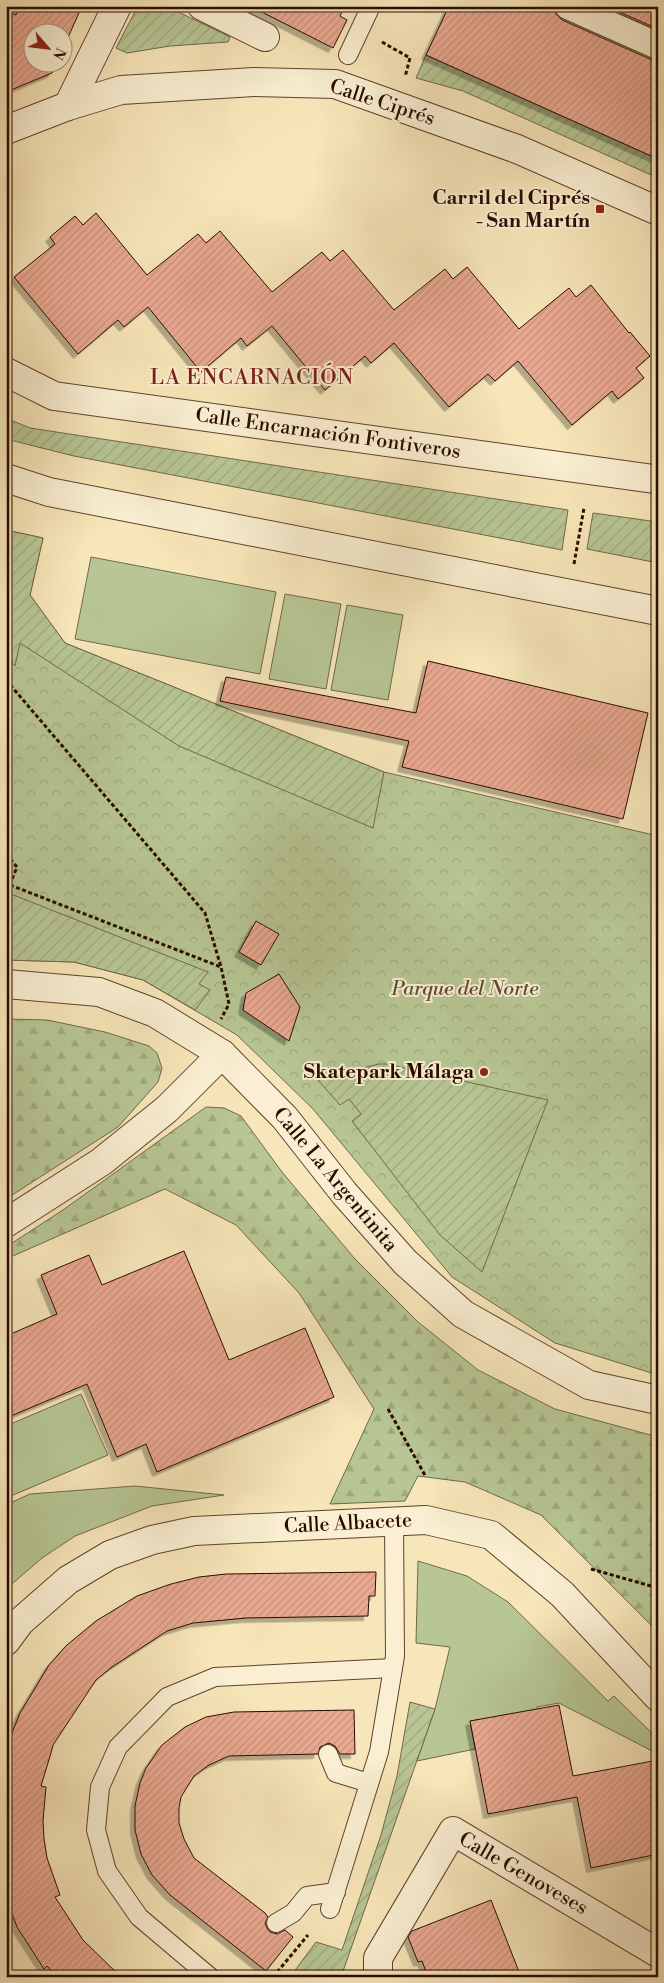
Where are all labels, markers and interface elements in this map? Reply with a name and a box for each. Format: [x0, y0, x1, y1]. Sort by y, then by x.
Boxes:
north arrow [22, 22, 72, 72]
text: N [48, 45, 69, 63]
street label: Calle Ciprés [326, 74, 438, 132]
place label: Carril del Ciprés - San Martín [432, 186, 591, 234]
marker: Carril del Ciprés - San Martín [594, 203, 606, 215]
district label: LA ENCARNACIÓN [150, 362, 354, 391]
street label: Calle Encarnación Fontiveros [194, 403, 462, 465]
park label: Parque del Norte [391, 977, 539, 1002]
place label: Skatepark Málaga [304, 1060, 474, 1085]
marker: Skatepark Málaga [478, 1066, 490, 1078]
street label: Calle La Argentinita [267, 1103, 403, 1258]
street label: Calle Albacete [283, 1508, 413, 1540]
street label: Calle Genoveses [454, 1827, 592, 1921]

